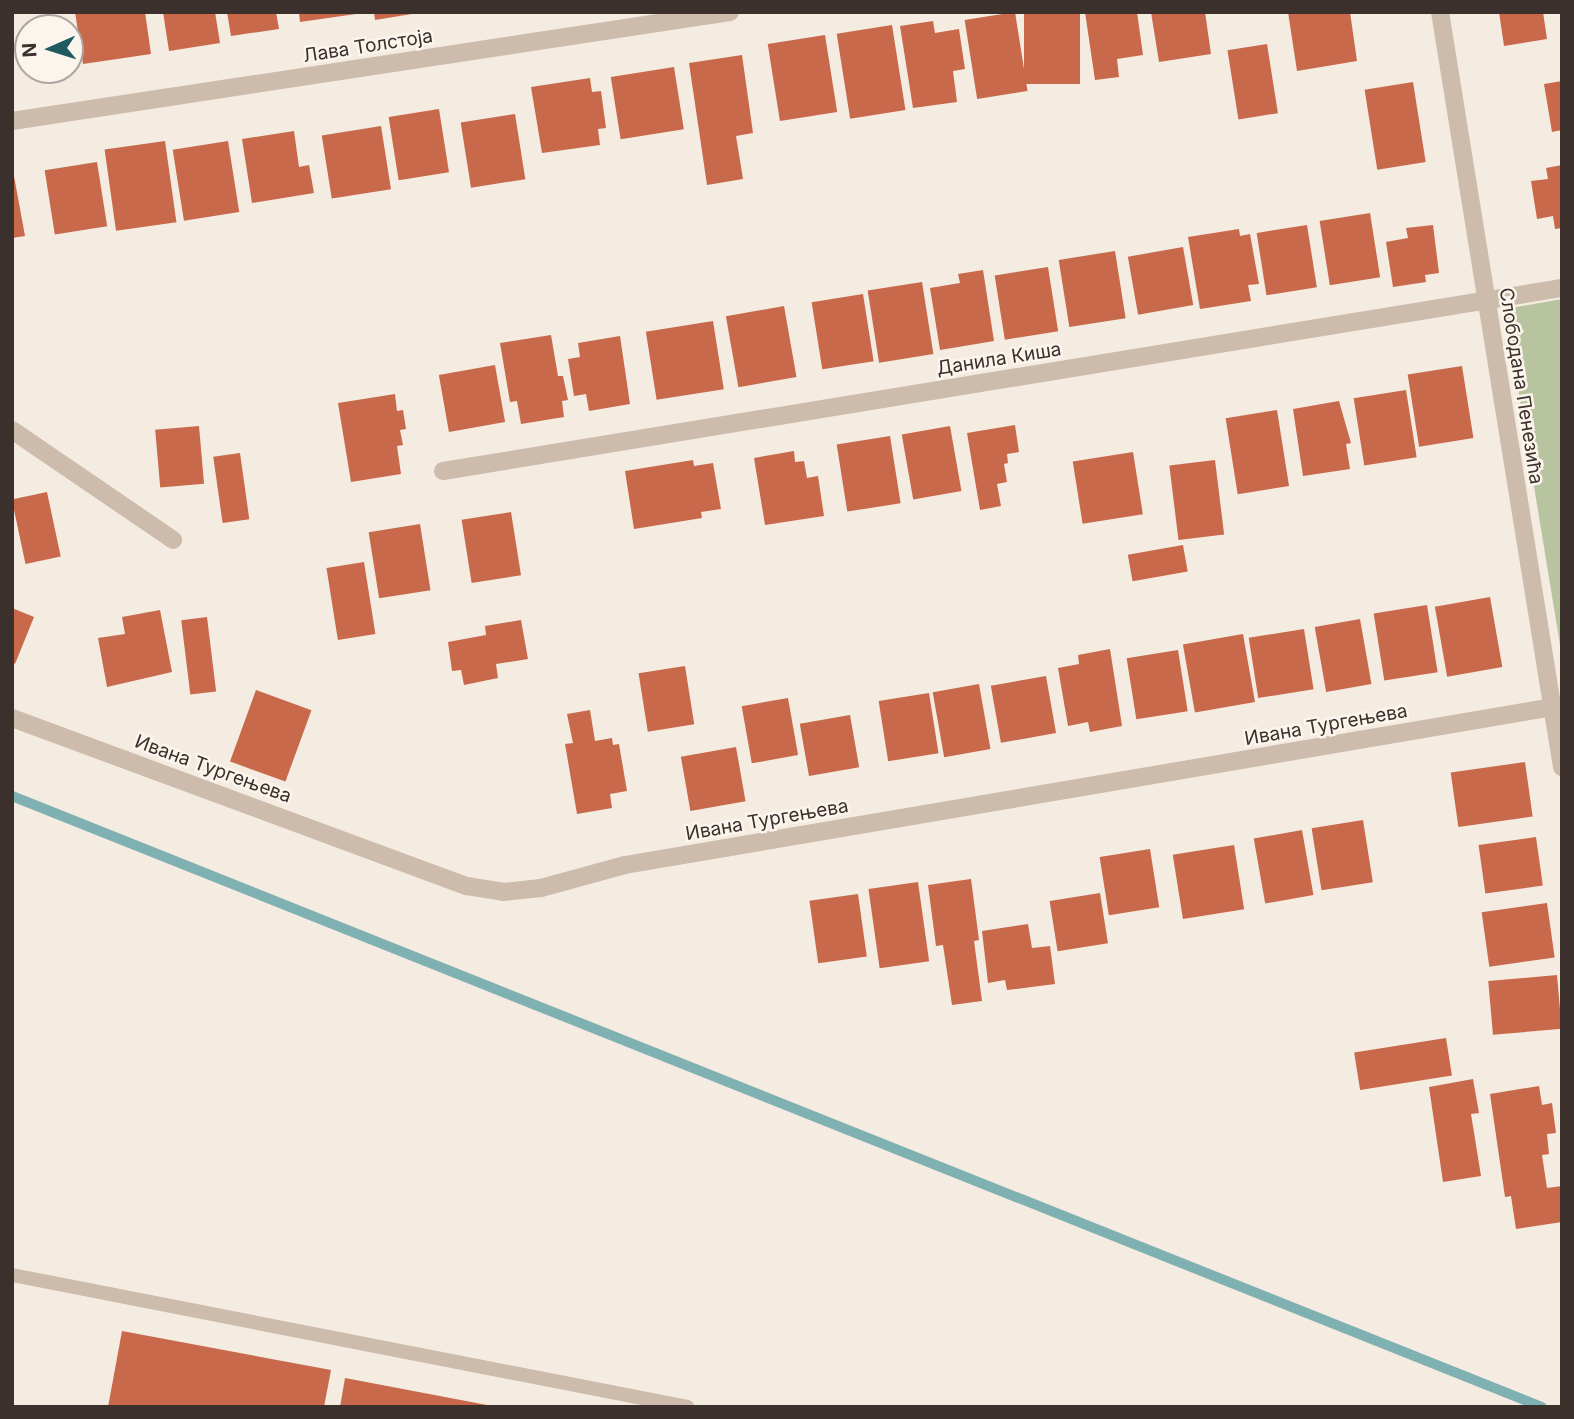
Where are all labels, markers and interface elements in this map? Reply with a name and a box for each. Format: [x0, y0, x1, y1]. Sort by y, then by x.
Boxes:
north arrow [14, 14, 84, 84]
street label: Лава Толстоја [302, 25, 434, 67]
text: N [18, 42, 41, 58]
street label: Слободана Пенезића [1494, 286, 1548, 486]
street label: Данила Киша [935, 338, 1063, 380]
street label: Ивана Тургењева [1243, 699, 1409, 751]
street label: Ивана Тургењева [132, 730, 294, 808]
street label: Ивана Тургењева [684, 794, 850, 846]

